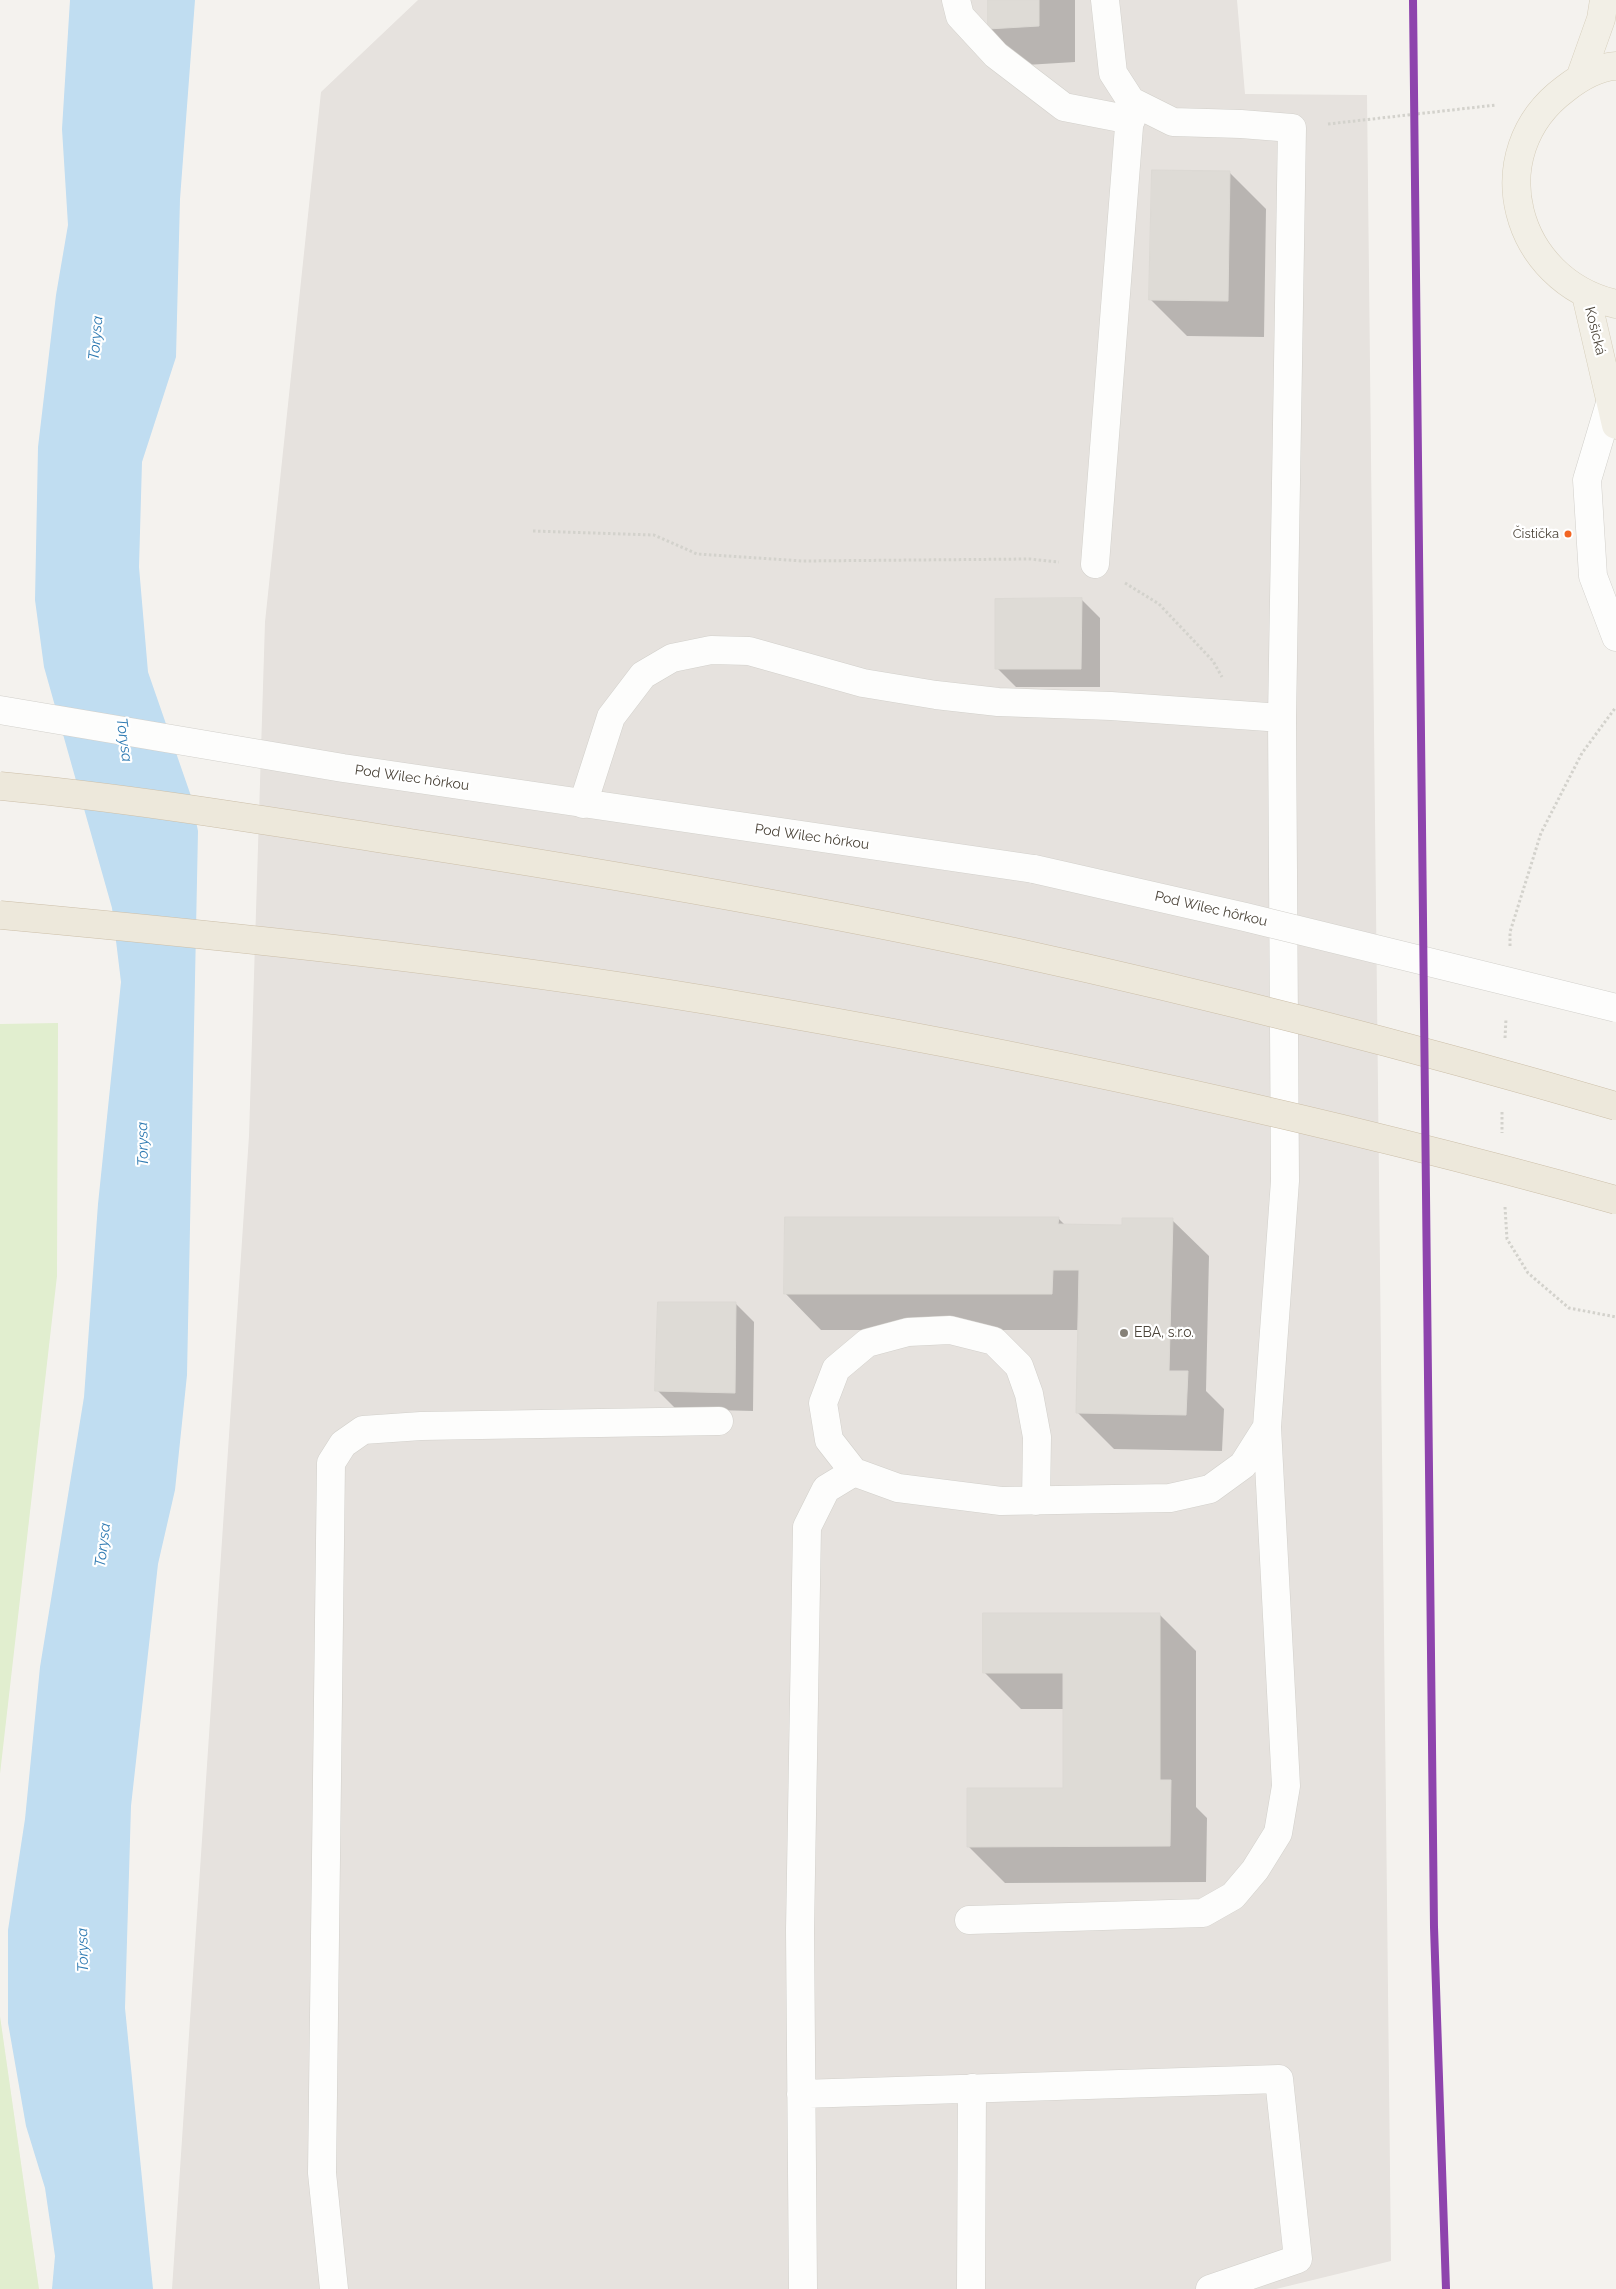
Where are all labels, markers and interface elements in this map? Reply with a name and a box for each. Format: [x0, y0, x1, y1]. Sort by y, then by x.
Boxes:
street label: Košická [1581, 305, 1609, 357]
water label: Torysa [85, 315, 107, 361]
place label: Čistička [1513, 526, 1559, 542]
marker: Čistička [1563, 529, 1573, 539]
water label: Torysa [112, 717, 136, 763]
street label: Pod Wilec hôrkou [354, 762, 470, 794]
street label: Pod Wilec hôrkou [754, 821, 870, 853]
street label: Pod Wilec hôrkou [1153, 888, 1269, 930]
water label: Torysa [134, 1122, 152, 1166]
place label: EBA, s.r.o. [1134, 1325, 1194, 1341]
marker: EBA, s.r.o. [1118, 1327, 1130, 1339]
water label: Torysa [91, 1522, 115, 1568]
water label: Torysa [74, 1928, 92, 1972]

